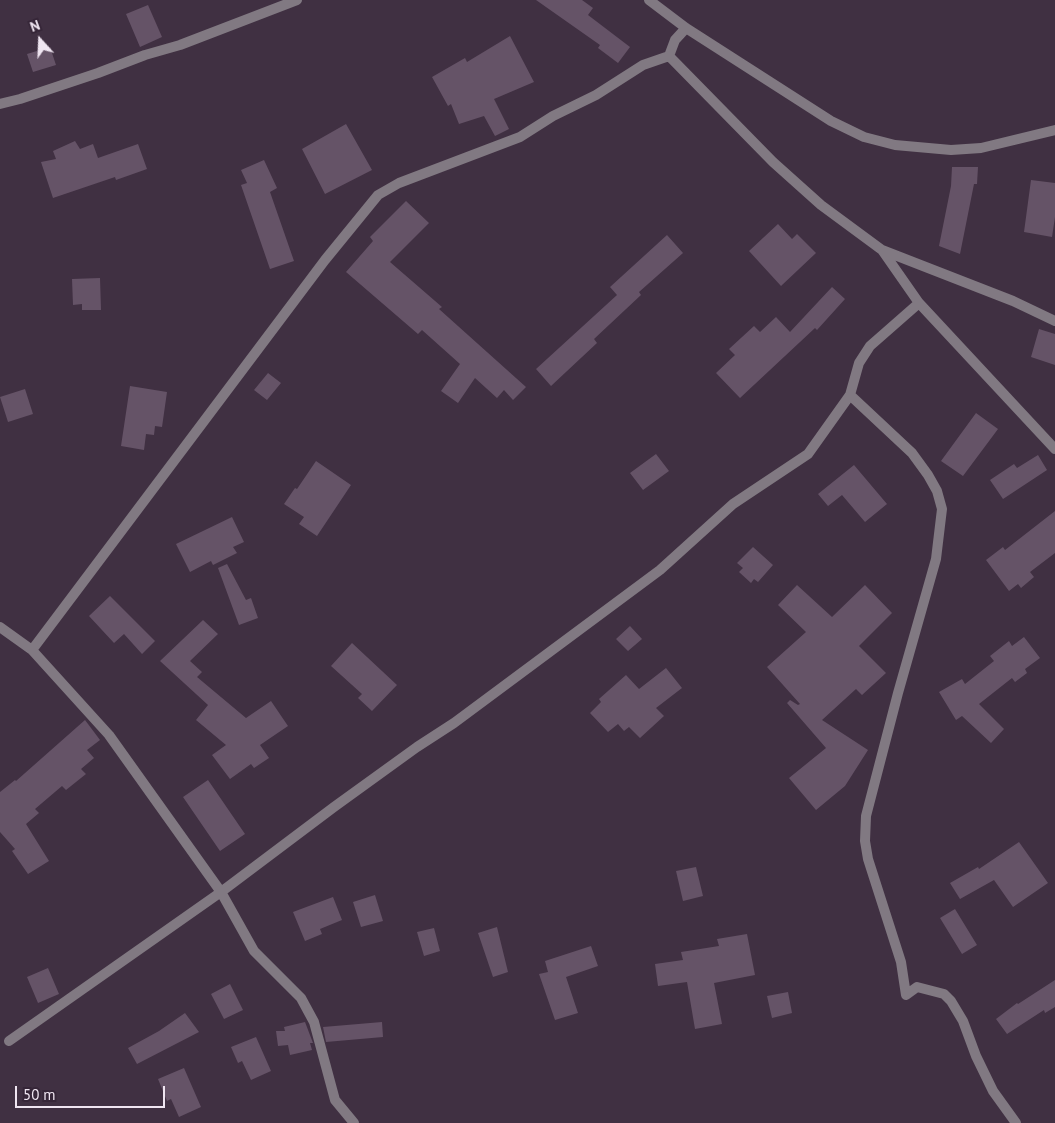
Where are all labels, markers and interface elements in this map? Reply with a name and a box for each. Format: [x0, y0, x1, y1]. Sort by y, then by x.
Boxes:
north arrow [15, 15, 65, 65]
text: N [27, 16, 42, 36]
scale bar [18, 1076, 168, 1108]
text: 50 m [23, 1085, 56, 1104]

